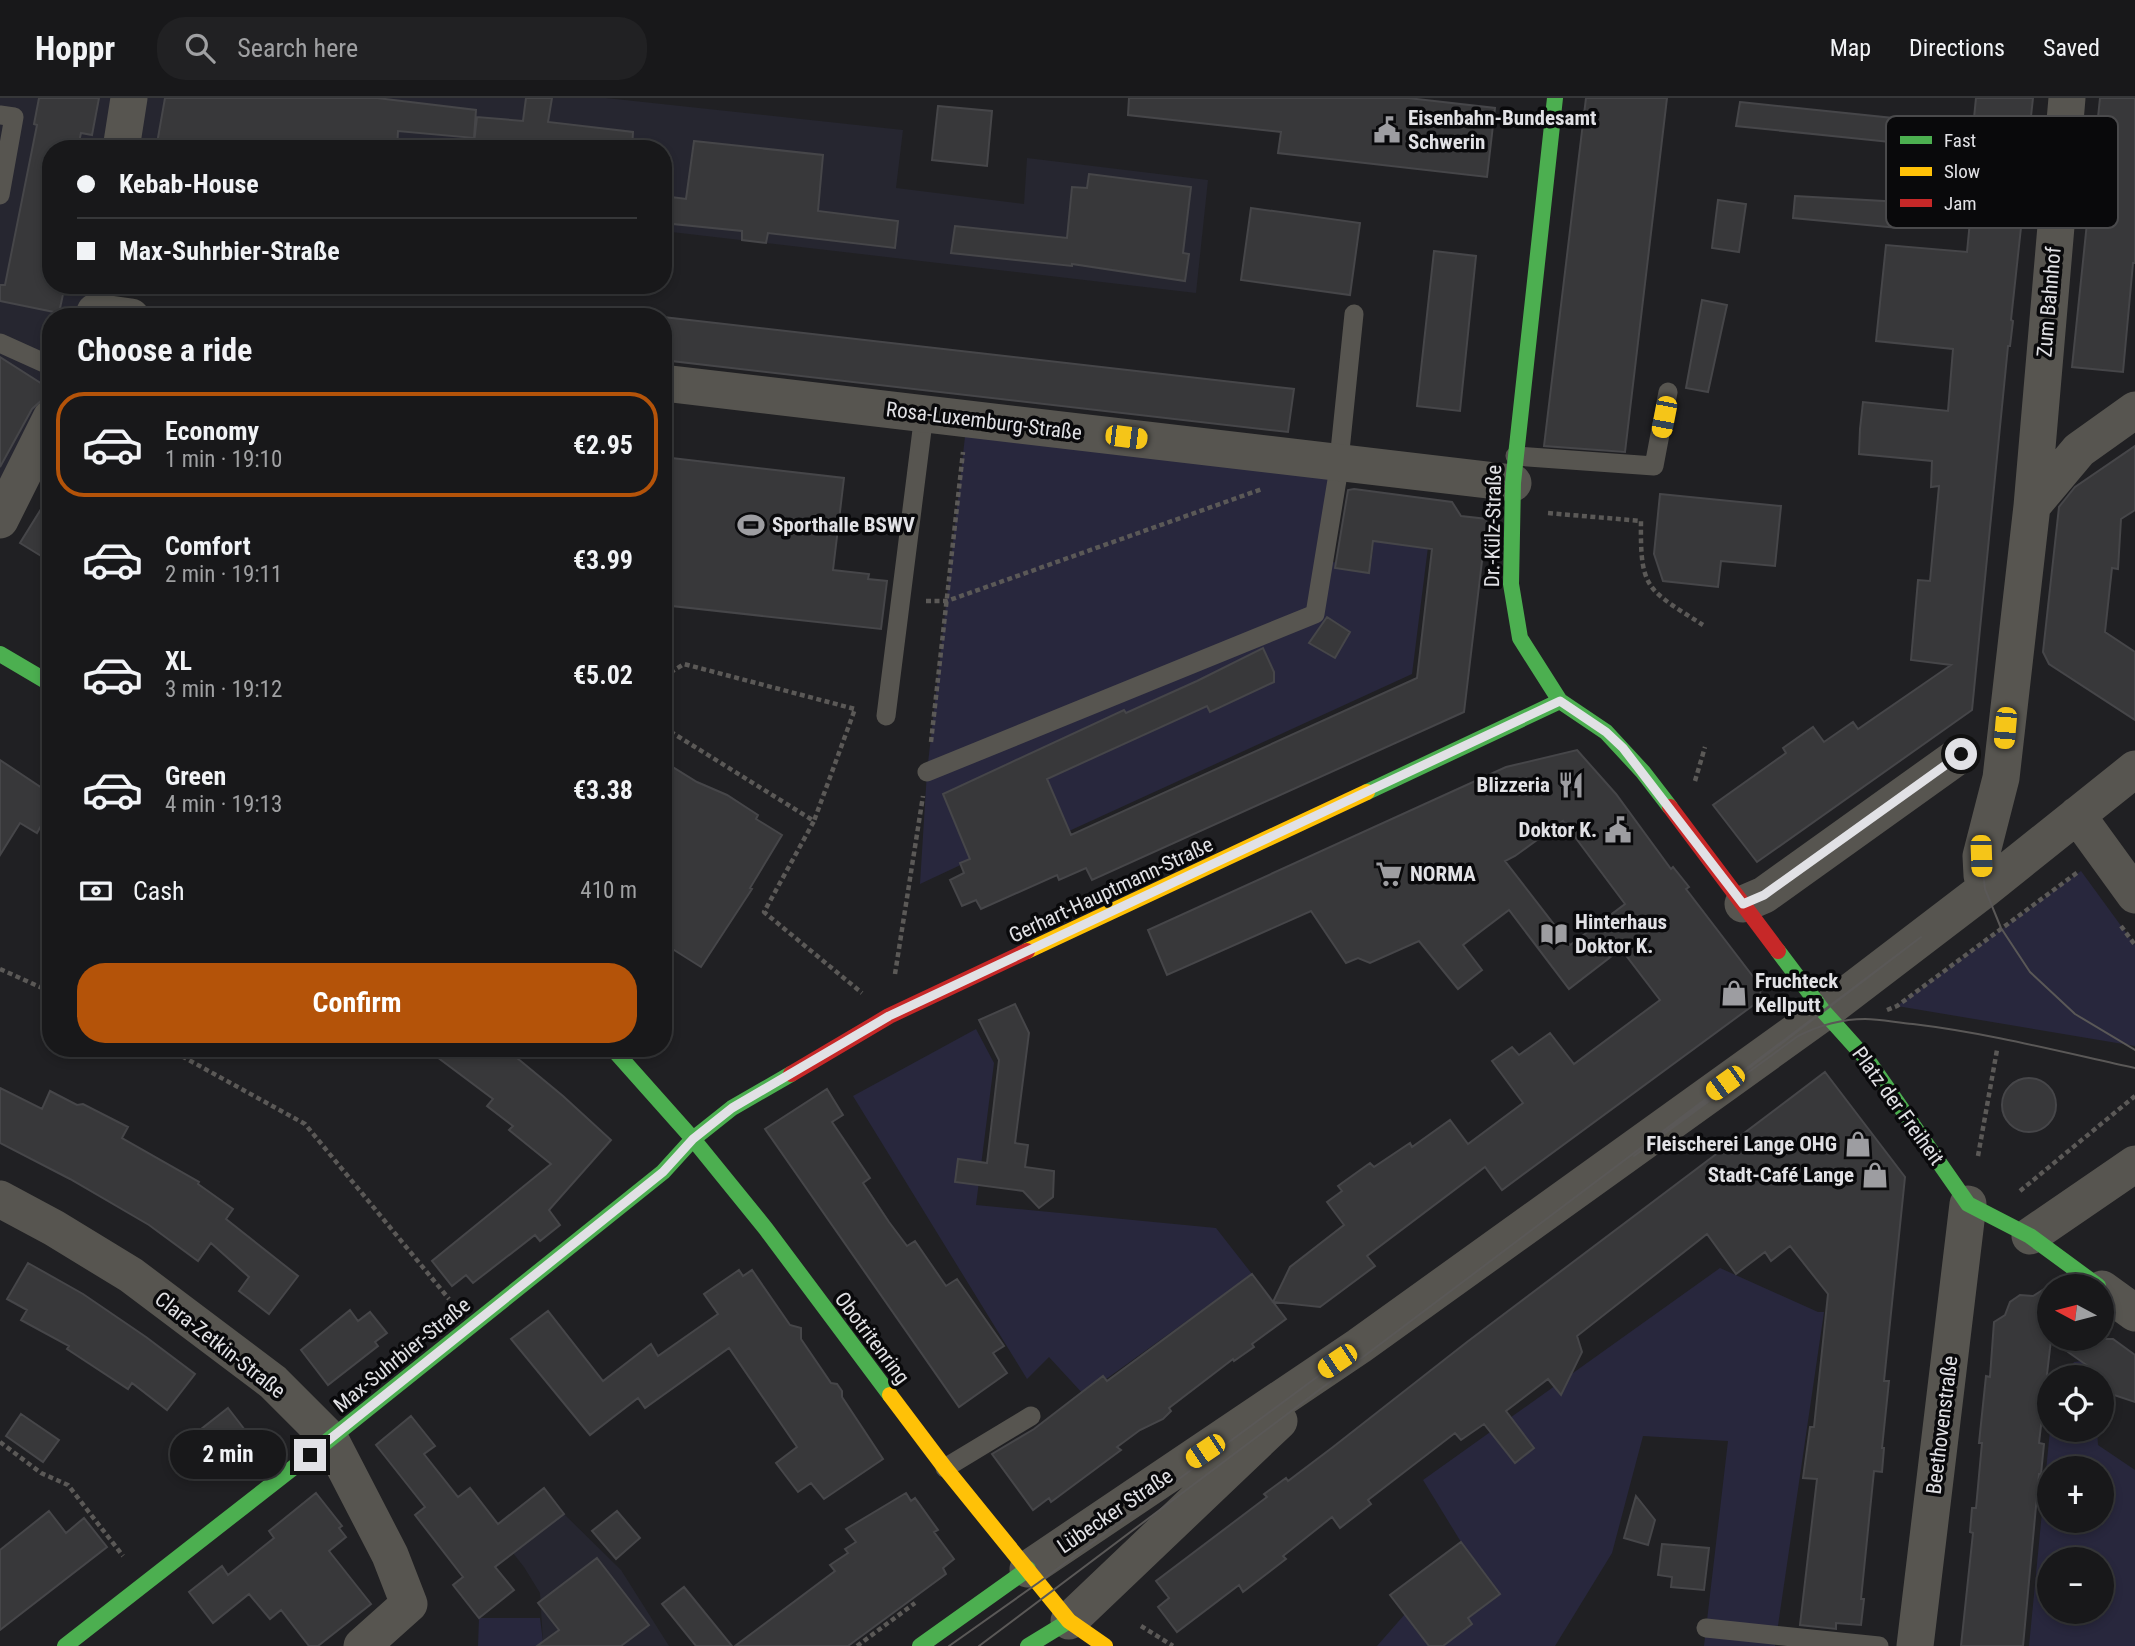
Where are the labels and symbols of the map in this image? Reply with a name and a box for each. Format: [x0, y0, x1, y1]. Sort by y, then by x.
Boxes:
place label: Eisenbahn-Bundesamt Schwerin [1408, 106, 1596, 154]
public building icon: Eisenbahn-Bundesamt Schwerin [1372, 115, 1402, 145]
legend [1886, 116, 2118, 228]
text: Fast [1944, 129, 1976, 152]
text: Slow [1944, 160, 1980, 183]
text: Jam [1944, 192, 1977, 215]
street label: Zum Bahnhof [2032, 245, 2066, 358]
car [1650, 394, 1679, 440]
street label: Rosa-Luxemburg-Straße [885, 397, 1083, 445]
car [1104, 424, 1149, 450]
street label: Dr.-Külz-Straße [1480, 464, 1506, 587]
sports icon: Sporthalle BSWV [736, 510, 766, 540]
place label: Sporthalle BSWV [772, 513, 915, 537]
car [1993, 706, 2018, 750]
route start [1945, 738, 1977, 770]
restaurant icon: Blizzeria [1556, 770, 1586, 800]
place label: Blizzeria [1477, 773, 1550, 797]
public building icon: Doktor K. [1603, 815, 1633, 845]
place label: Doktor K. [1519, 818, 1597, 842]
street label: Gerhart-Hauptmann-Straße [1005, 832, 1217, 948]
car [1970, 835, 1993, 877]
supermarket icon: NORMA [1374, 859, 1404, 889]
place label: NORMA [1410, 862, 1476, 886]
place label: Hinterhaus Doktor K. [1575, 910, 1667, 958]
library icon: Hinterhaus Doktor K. [1539, 919, 1569, 949]
place label: Fruchteck Kellputt [1755, 969, 1839, 1017]
shop icon: Fruchteck Kellputt [1719, 978, 1749, 1008]
street label: Platz der Freiheit [1847, 1042, 1949, 1170]
car [1702, 1062, 1749, 1104]
shop icon: Fleischerei Lange OHG [1843, 1129, 1873, 1159]
place label: Fleischerei Lange OHG [1646, 1132, 1837, 1156]
shop icon: Stadt-Café Lange [1860, 1160, 1890, 1190]
place label: Stadt-Café Lange [1708, 1163, 1854, 1187]
north arrow [2037, 1274, 2114, 1351]
street label: Clara-Zetkin-Straße [150, 1287, 290, 1403]
street label: Obotritenring [830, 1287, 914, 1389]
street label: Max-Suhrbier-Straße [329, 1293, 475, 1417]
car [1314, 1341, 1361, 1381]
street label: Beethovenstraße [1922, 1354, 1962, 1496]
callout: 2 min [170, 1430, 286, 1480]
car [1182, 1431, 1229, 1471]
route end [294, 1439, 326, 1471]
street label: Lübecker Straße [1053, 1464, 1177, 1558]

